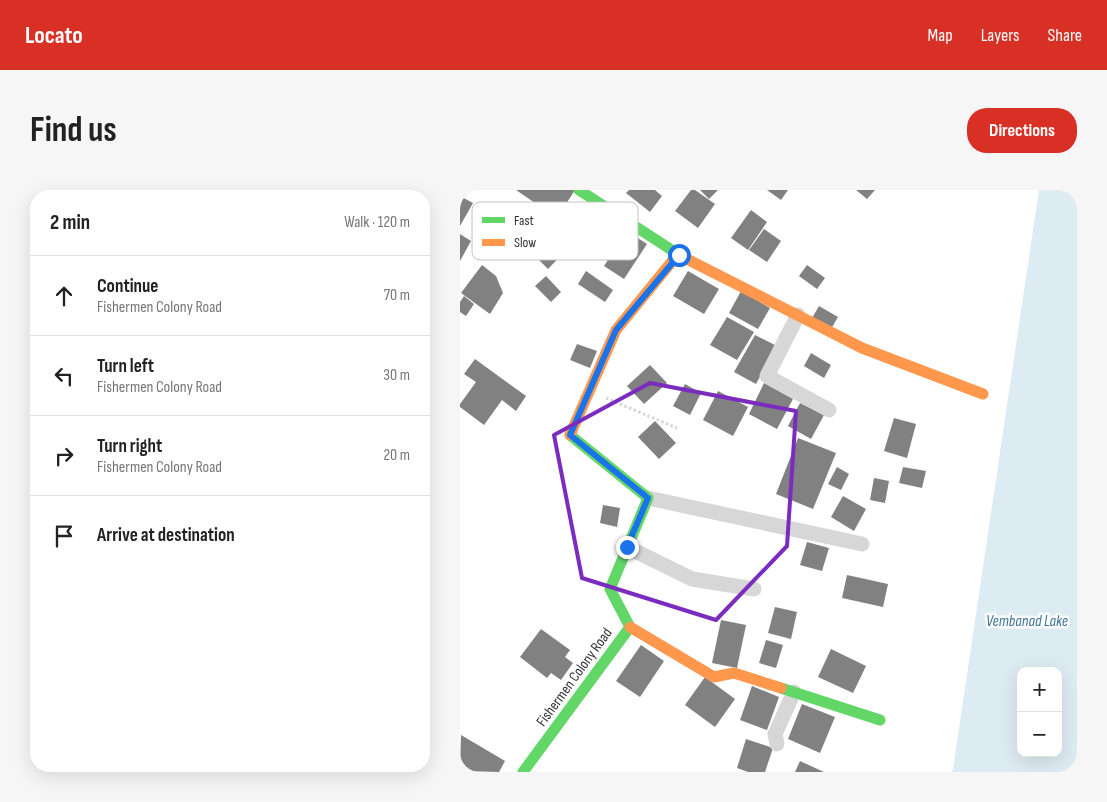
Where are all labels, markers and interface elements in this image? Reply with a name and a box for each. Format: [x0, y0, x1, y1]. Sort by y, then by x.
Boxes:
text: Locato [25, 21, 83, 50]
text: Map [928, 25, 953, 46]
text: Layers [981, 25, 1020, 46]
text: Share [1048, 25, 1082, 46]
button: Directions [967, 108, 1077, 153]
text: Find us [30, 109, 117, 152]
legend [472, 202, 638, 260]
text: 2 min [50, 210, 90, 235]
text: Fast [514, 212, 534, 229]
text: Walk · 120 m [344, 213, 410, 232]
text: Slow [514, 234, 536, 251]
route start [668, 244, 691, 267]
text: Continue [97, 275, 158, 298]
icon: ahead [50, 282, 78, 310]
text: 70 m [384, 286, 410, 305]
text: Fishermen Colony Road [97, 298, 222, 317]
text: Turn left [97, 355, 154, 378]
icon: left [50, 362, 78, 390]
text: 30 m [383, 366, 410, 385]
text: Fishermen Colony Road [97, 378, 222, 397]
text: Turn right [97, 435, 162, 458]
icon: right [50, 442, 78, 470]
text: 20 m [383, 446, 410, 465]
text: Fishermen Colony Road [97, 458, 222, 477]
icon: arrive [50, 522, 78, 550]
text: Arrive at destination [97, 524, 235, 547]
route end [616, 536, 639, 559]
water label: Vembanad Lake [986, 612, 1068, 631]
street label: Fishermen Colony Road [532, 624, 617, 730]
map controls [1017, 667, 1062, 757]
button: + [1017, 667, 1062, 712]
button: − [1017, 712, 1062, 757]

